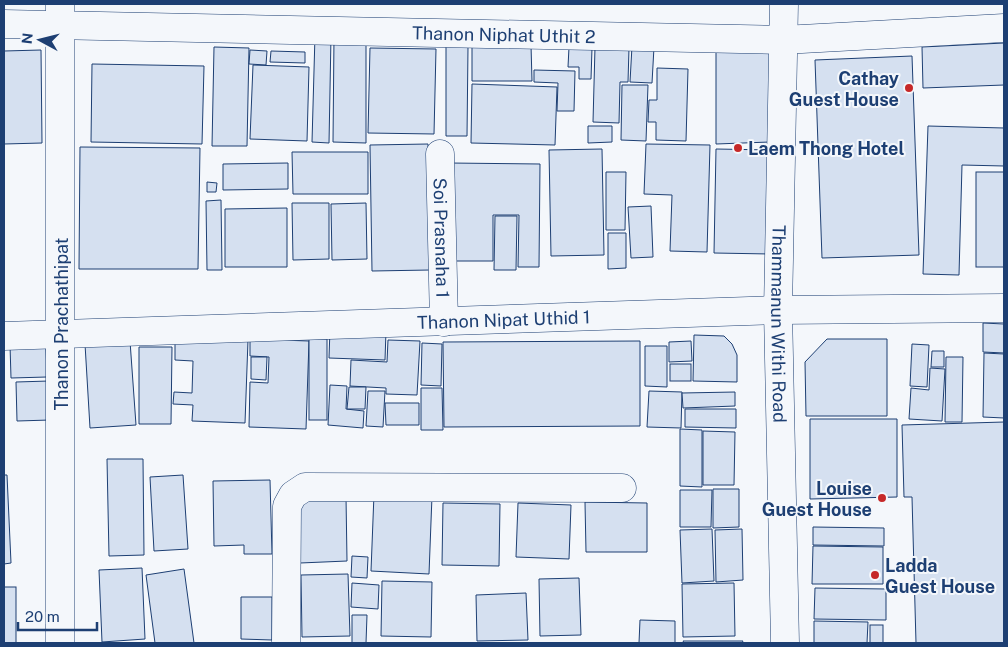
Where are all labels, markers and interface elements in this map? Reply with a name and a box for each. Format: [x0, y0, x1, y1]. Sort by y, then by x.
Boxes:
north arrow [15, 15, 65, 65]
street label: Thanon Niphat Uthit 2 [412, 22, 596, 47]
text: N [18, 32, 36, 45]
place label: Cathay Guest House [789, 68, 899, 110]
marker: Cathay Guest House [903, 82, 915, 94]
place label: Laem Thong Hotel [748, 138, 904, 159]
marker: Laem Thong Hotel [732, 142, 744, 154]
street label: Soi Prasnaha 1 [430, 177, 454, 299]
street label: Thammanun Withi Road [767, 225, 791, 423]
street label: Thanon Prachathipat [51, 237, 72, 411]
street label: Thanon Nipat Uthid 1 [417, 306, 591, 333]
place label: Louise Guest House [762, 478, 872, 520]
marker: Louise Guest House [876, 492, 888, 504]
place label: Ladda Guest House [885, 555, 995, 597]
marker: Ladda Guest House [869, 569, 881, 581]
scale bar [18, 600, 96, 632]
text: 20 m [25, 608, 60, 625]

